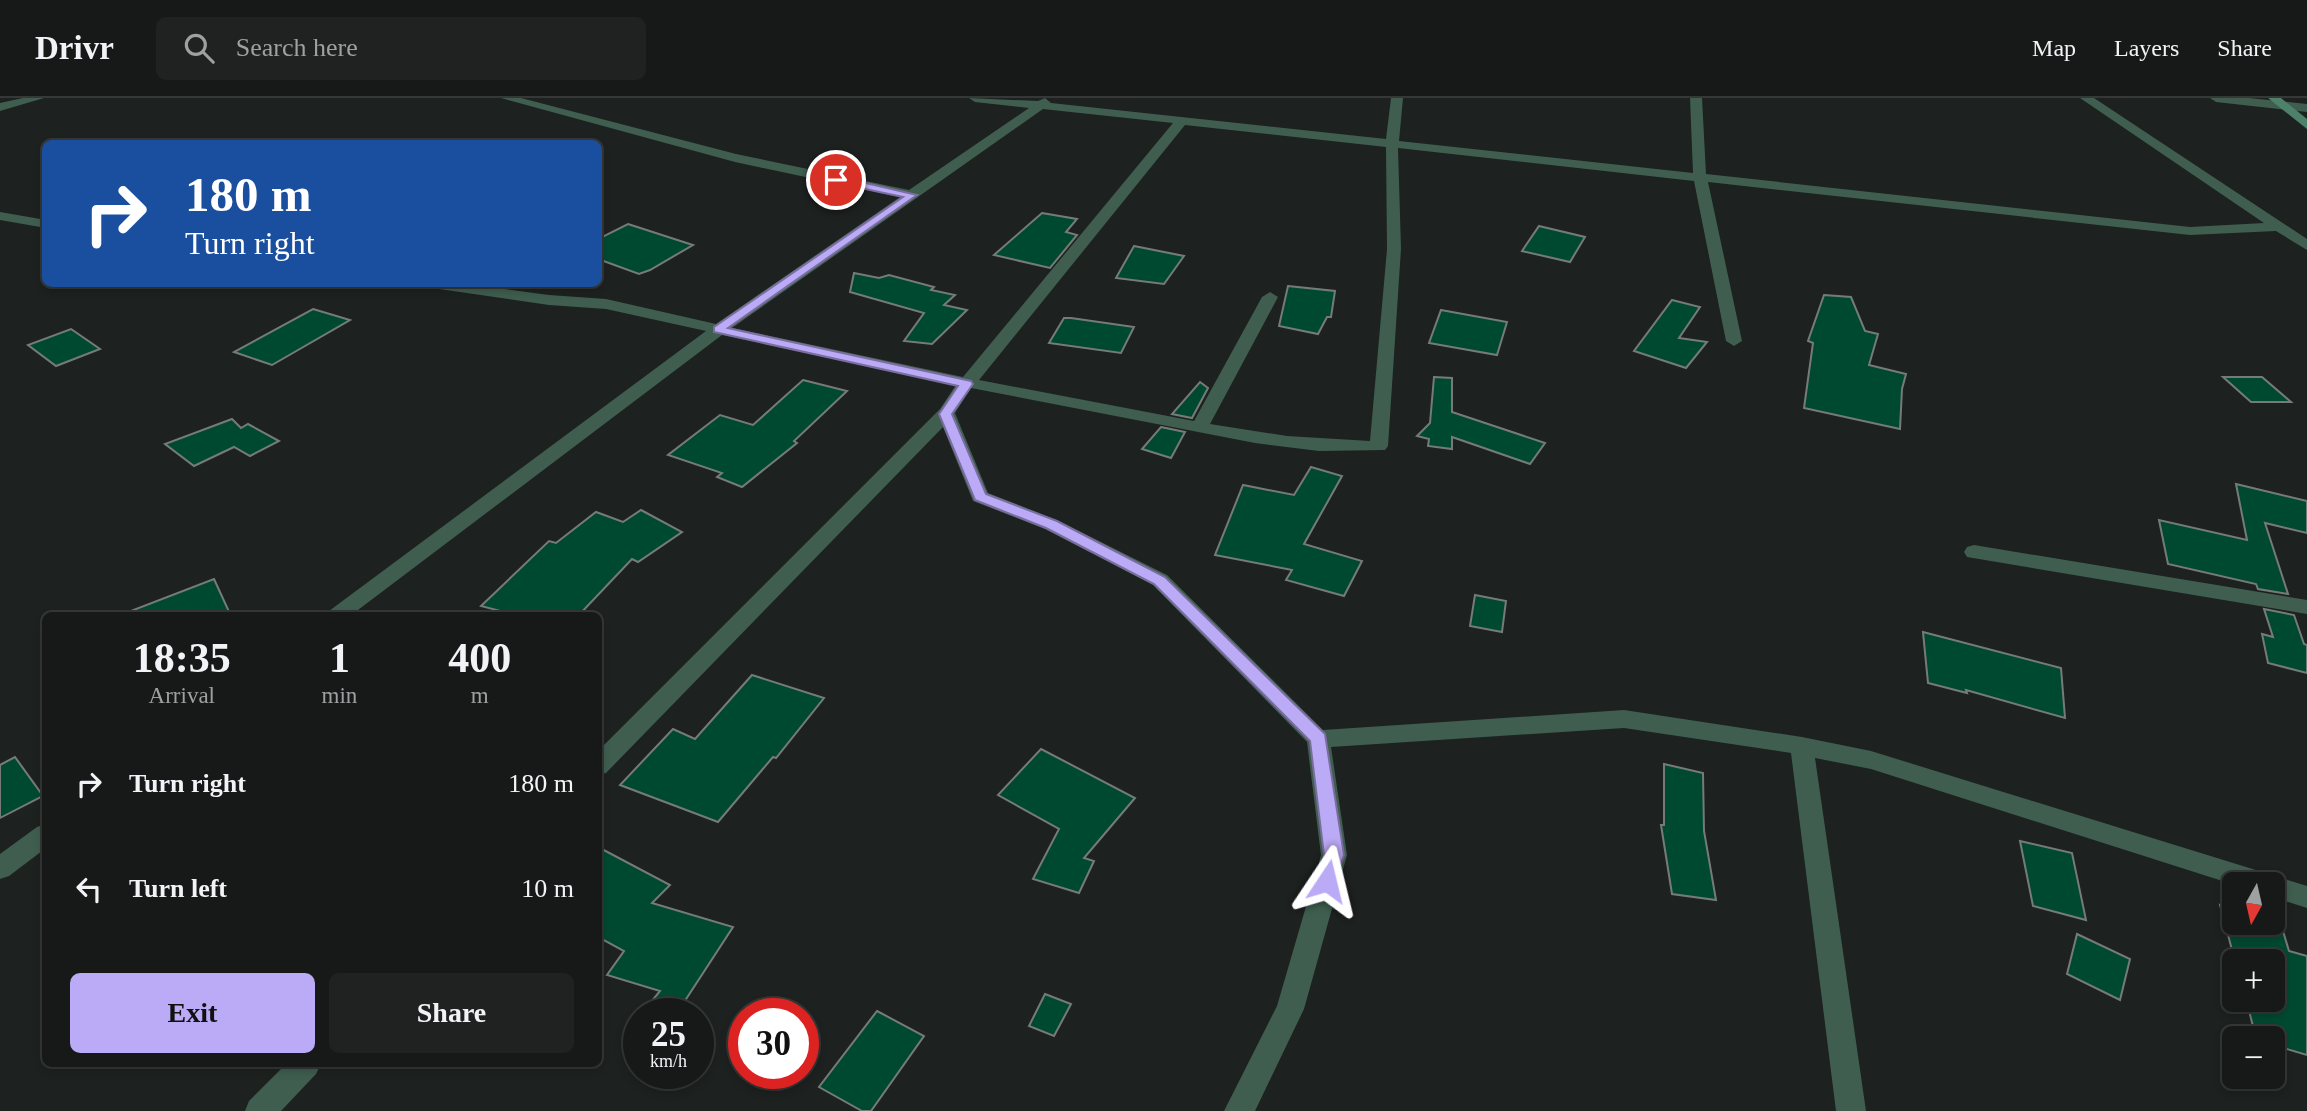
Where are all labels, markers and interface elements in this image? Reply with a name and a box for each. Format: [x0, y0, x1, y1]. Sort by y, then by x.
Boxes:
search box [156, 17, 646, 80]
icon: search [180, 29, 218, 67]
text: Drivr [35, 30, 114, 66]
text: Search here [236, 33, 358, 62]
text: Map [2032, 35, 2076, 61]
text: Layers [2114, 35, 2179, 61]
text: Share [2217, 35, 2272, 61]
pin [806, 150, 866, 210]
icon: arrive [817, 161, 855, 199]
text: 180 m [185, 167, 312, 222]
icon: right [70, 168, 161, 259]
text: Turn right [185, 225, 315, 261]
text: 18:35 [133, 635, 231, 681]
text: 1 [329, 635, 350, 681]
text: 400 [448, 635, 511, 681]
text: Arrival [149, 683, 215, 708]
text: min [322, 683, 357, 708]
text: m [471, 683, 489, 708]
icon: right [70, 765, 108, 803]
text: Turn right [129, 769, 246, 798]
text: 180 m [508, 769, 574, 798]
position arrow [1290, 844, 1364, 918]
icon: left [70, 870, 108, 908]
north arrow [2222, 872, 2286, 934]
map controls [2222, 872, 2285, 1089]
text: Turn left [129, 874, 227, 903]
text: 10 m [521, 874, 574, 903]
button: + [2222, 949, 2285, 1012]
button: Exit [70, 973, 315, 1053]
button: Share [329, 973, 574, 1053]
speed limit sign: 30 [728, 998, 819, 1089]
text: 25 [651, 1015, 686, 1054]
button: − [2222, 1026, 2285, 1089]
text: km/h [650, 1051, 687, 1071]

